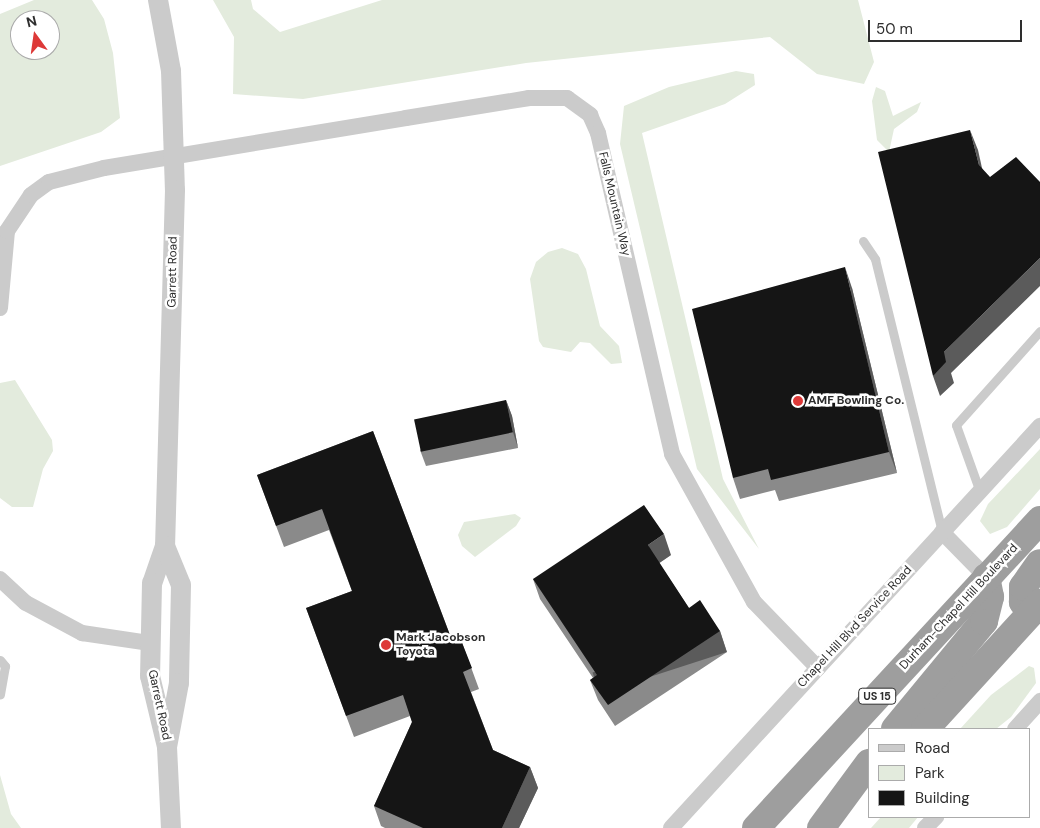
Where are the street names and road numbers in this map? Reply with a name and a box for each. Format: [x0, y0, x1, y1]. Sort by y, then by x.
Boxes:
street label: Falls Mountain Way [595, 151, 633, 257]
street label: Garrett Road [165, 236, 181, 308]
street label: Durham-Chapel Hill Boulevard [897, 541, 1021, 673]
street label: Chapel Hill Blvd Service Road [795, 563, 915, 691]
street label: Garrett Road [145, 669, 173, 741]
road number: US 15 [857, 688, 897, 704]

